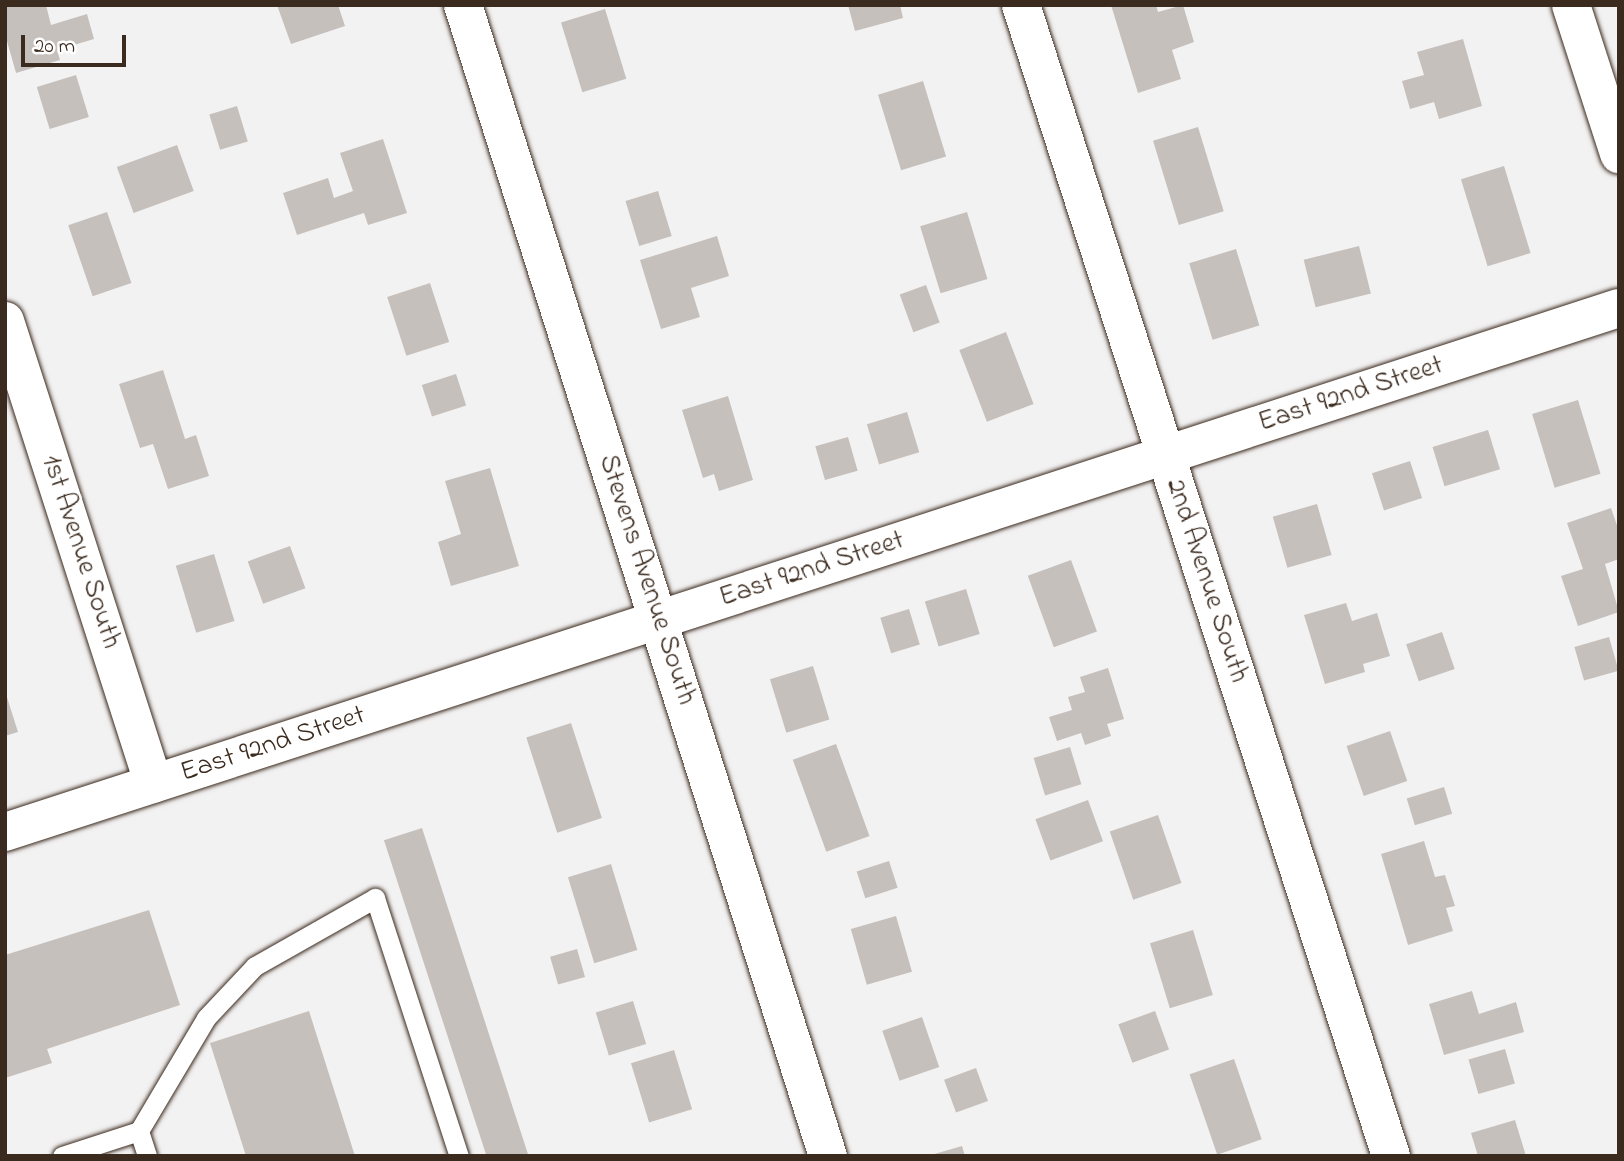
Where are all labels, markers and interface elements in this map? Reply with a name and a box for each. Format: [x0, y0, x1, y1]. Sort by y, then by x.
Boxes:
scale bar [24, 21, 130, 65]
text: 20 m [34, 32, 75, 62]
street label: East 92nd Street [1254, 349, 1448, 441]
street label: 1st Avenue South [33, 451, 127, 653]
street label: Stevens Avenue South [590, 451, 702, 709]
street label: 2nd Avenue South [1157, 475, 1255, 687]
street label: East 92nd Street [715, 524, 909, 616]
street label: East 92nd Street [176, 699, 370, 791]

